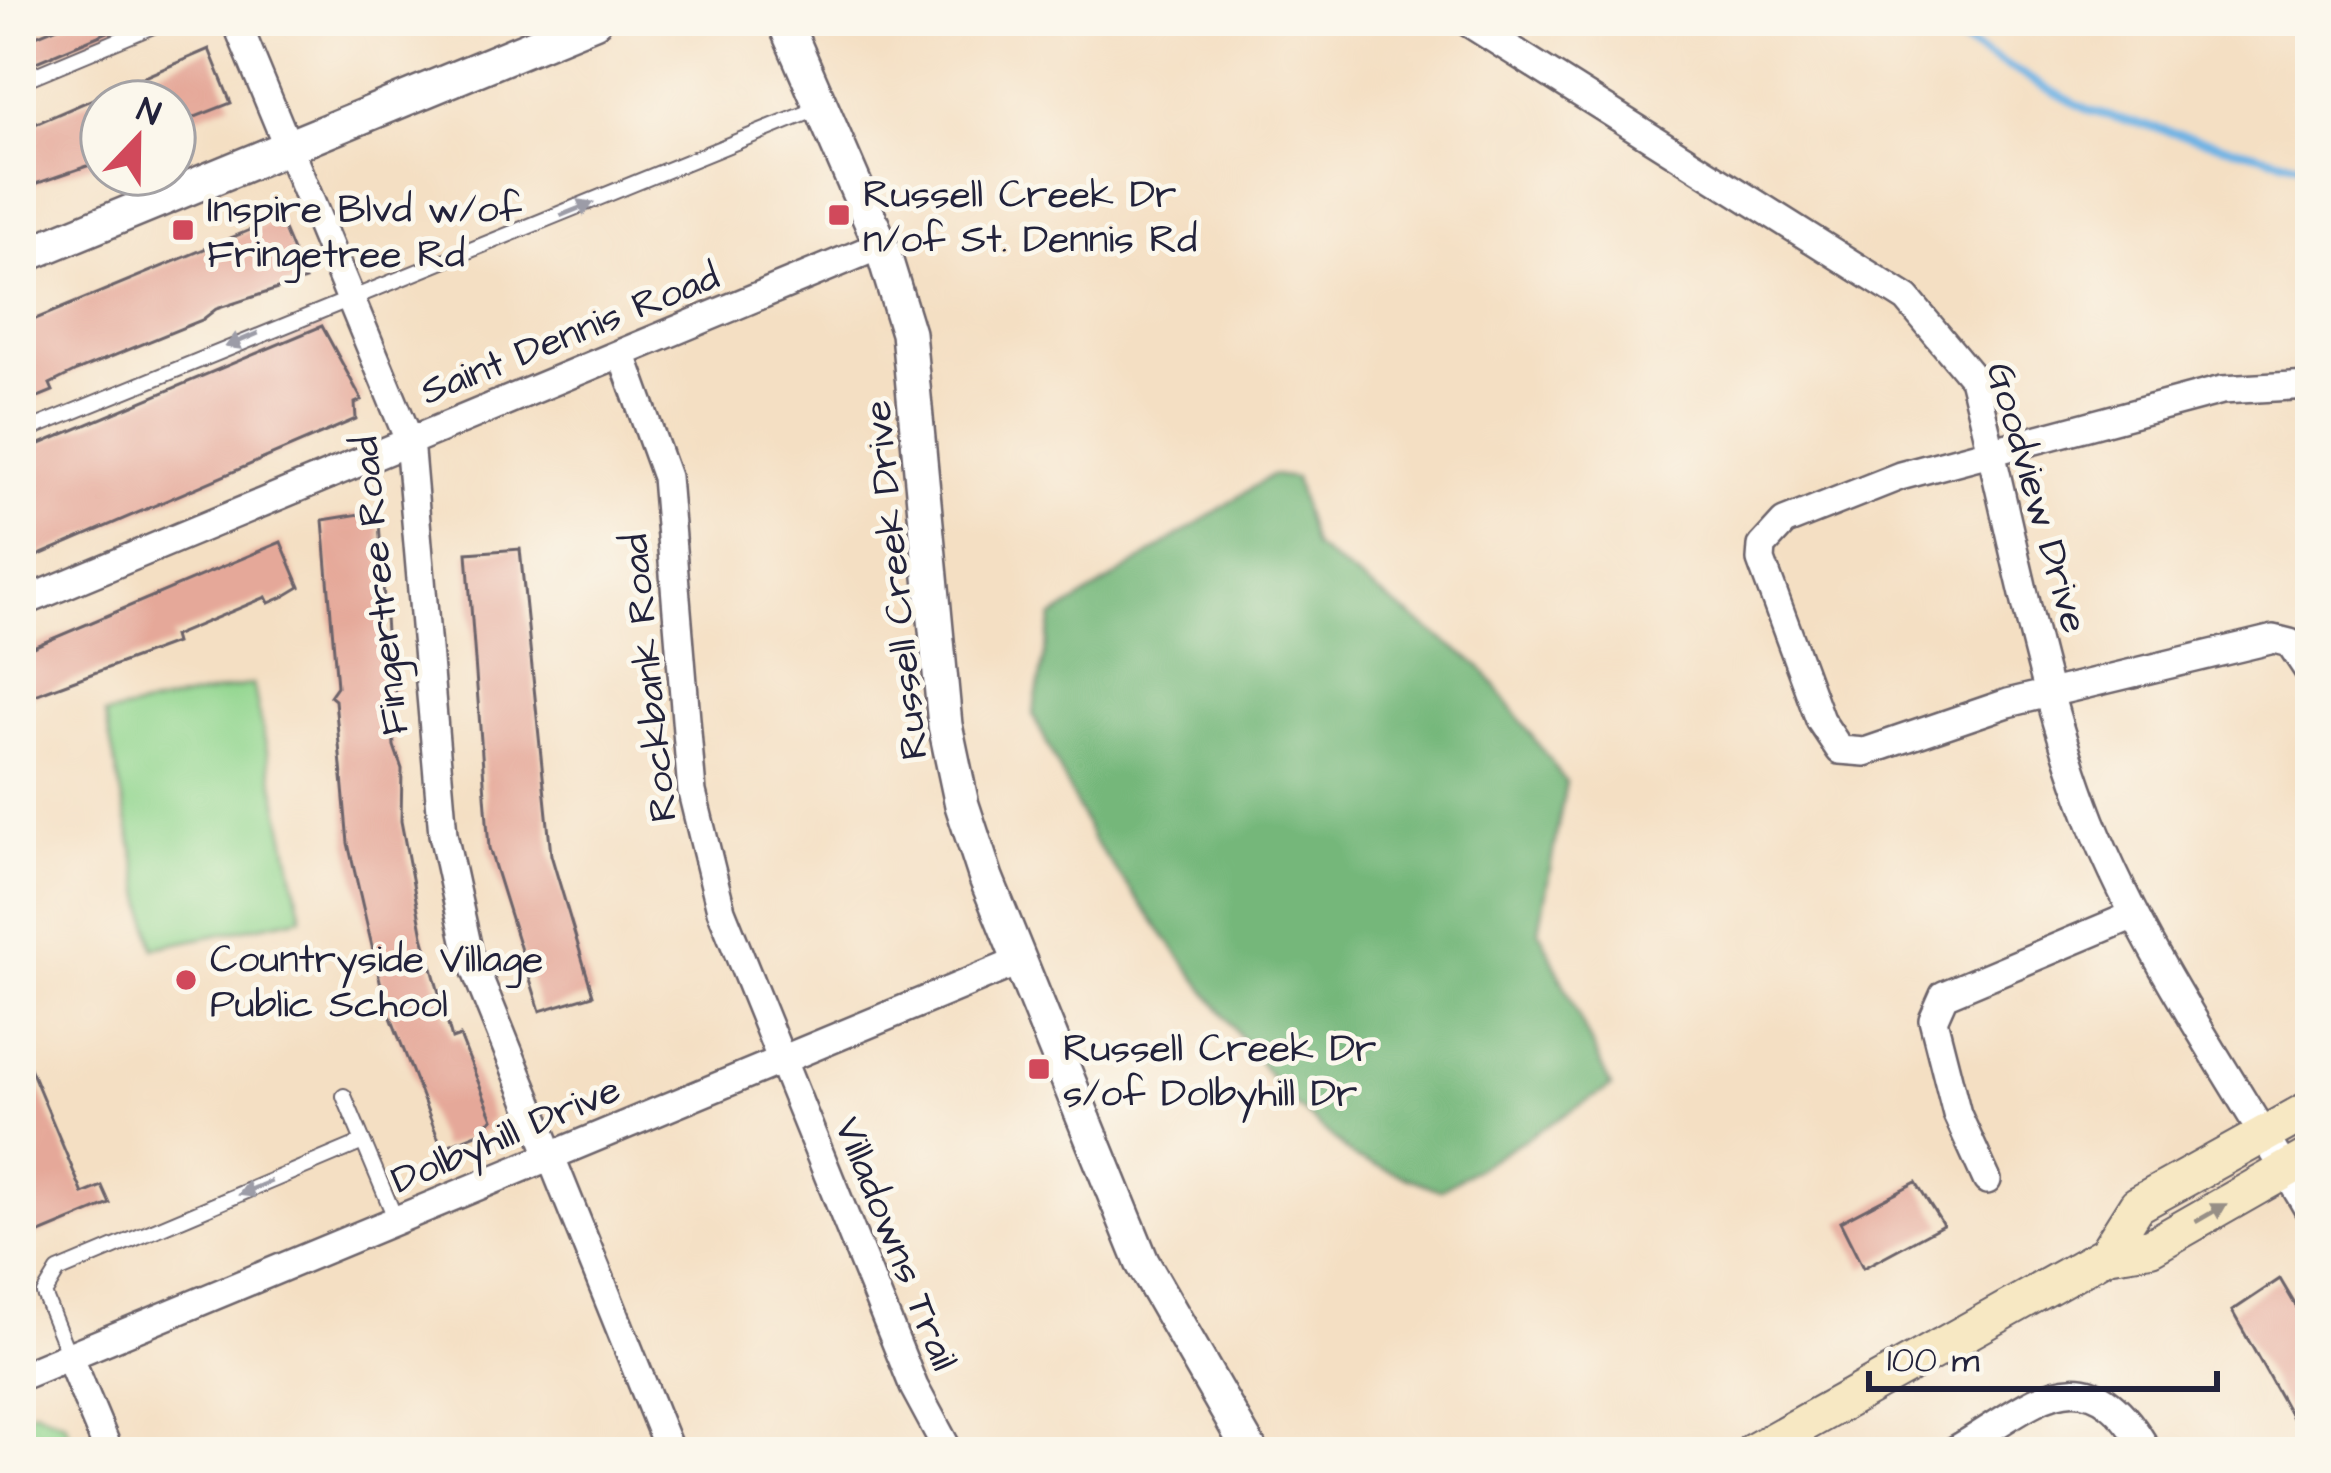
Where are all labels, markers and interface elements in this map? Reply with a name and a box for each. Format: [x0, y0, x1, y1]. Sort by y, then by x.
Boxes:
north arrow [78, 78, 198, 198]
text: N [130, 87, 167, 137]
place label: Russell Creek Dr n/of St. Dennis Rd [863, 169, 1197, 268]
place label: Inspire Blvd w/of Fringetree Rd [207, 184, 523, 283]
one-way arrow [559, 199, 595, 218]
marker: Russell Creek Dr n/of St. Dennis Rd [826, 202, 852, 228]
marker: Inspire Blvd w/of Fringetree Rd [170, 217, 196, 243]
street label: Saint Dennis Road [413, 250, 728, 419]
one-way arrow [224, 331, 260, 350]
street label: Goodview Drive [1972, 356, 2101, 640]
street label: Russell Creek Drive [851, 398, 943, 762]
street label: Fingertree Road [338, 434, 424, 738]
street label: Rockbank Road [608, 531, 692, 824]
place label: Countryside Village Public School [210, 934, 543, 1033]
marker: Countryside Village Public School [173, 967, 199, 993]
place label: Russell Creek Dr s/of Dolbyhill Dr [1063, 1023, 1376, 1123]
marker: Russell Creek Dr s/of Dolbyhill Dr [1026, 1056, 1052, 1082]
street label: Dolbyhill Drive [383, 1063, 629, 1209]
street label: Villadowns Trail [820, 1110, 971, 1379]
one-way arrow [237, 1179, 273, 1198]
one-way arrow [2194, 1203, 2227, 1224]
scale bar [1869, 1317, 2217, 1391]
text: 100 m [1887, 1335, 1979, 1386]

